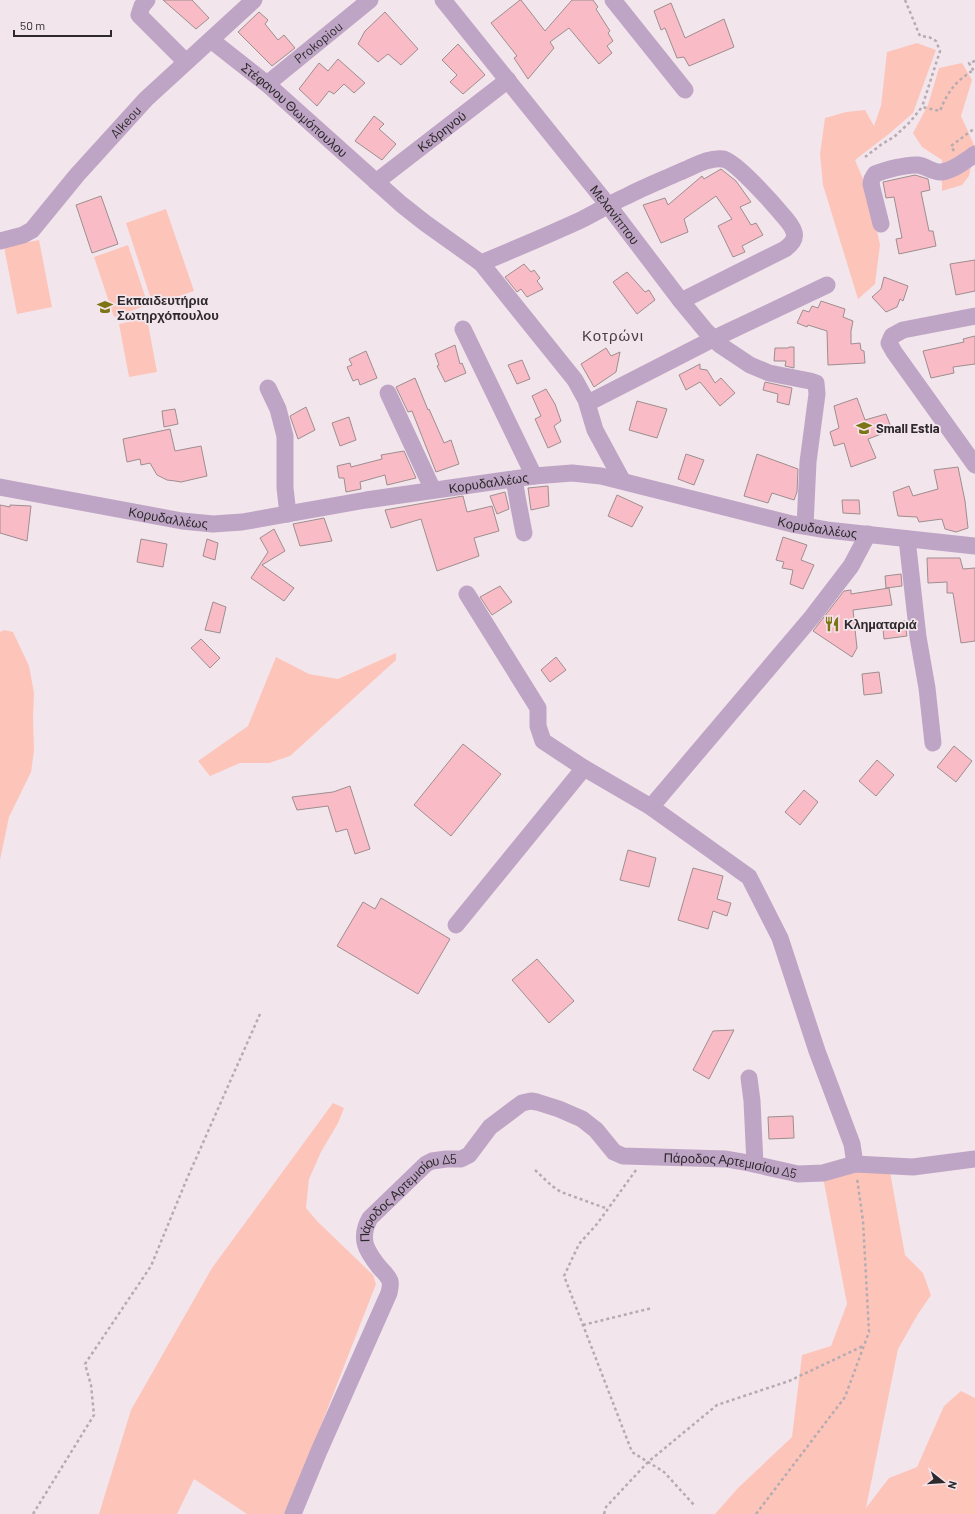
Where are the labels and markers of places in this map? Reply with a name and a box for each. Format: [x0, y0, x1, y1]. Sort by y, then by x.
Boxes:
place label: Εκπαιδευτήρια Σωτηρχόπουλου [117, 292, 219, 323]
school or university icon: Εκπαιδευτήρια Σωτηρχόπουλου [96, 298, 114, 316]
school or university icon: Small Estia [855, 419, 873, 437]
place label: Small Estia [876, 420, 940, 436]
restaurant icon: Κληματαριά [823, 615, 841, 633]
place label: Κληματαριά [844, 616, 917, 632]

